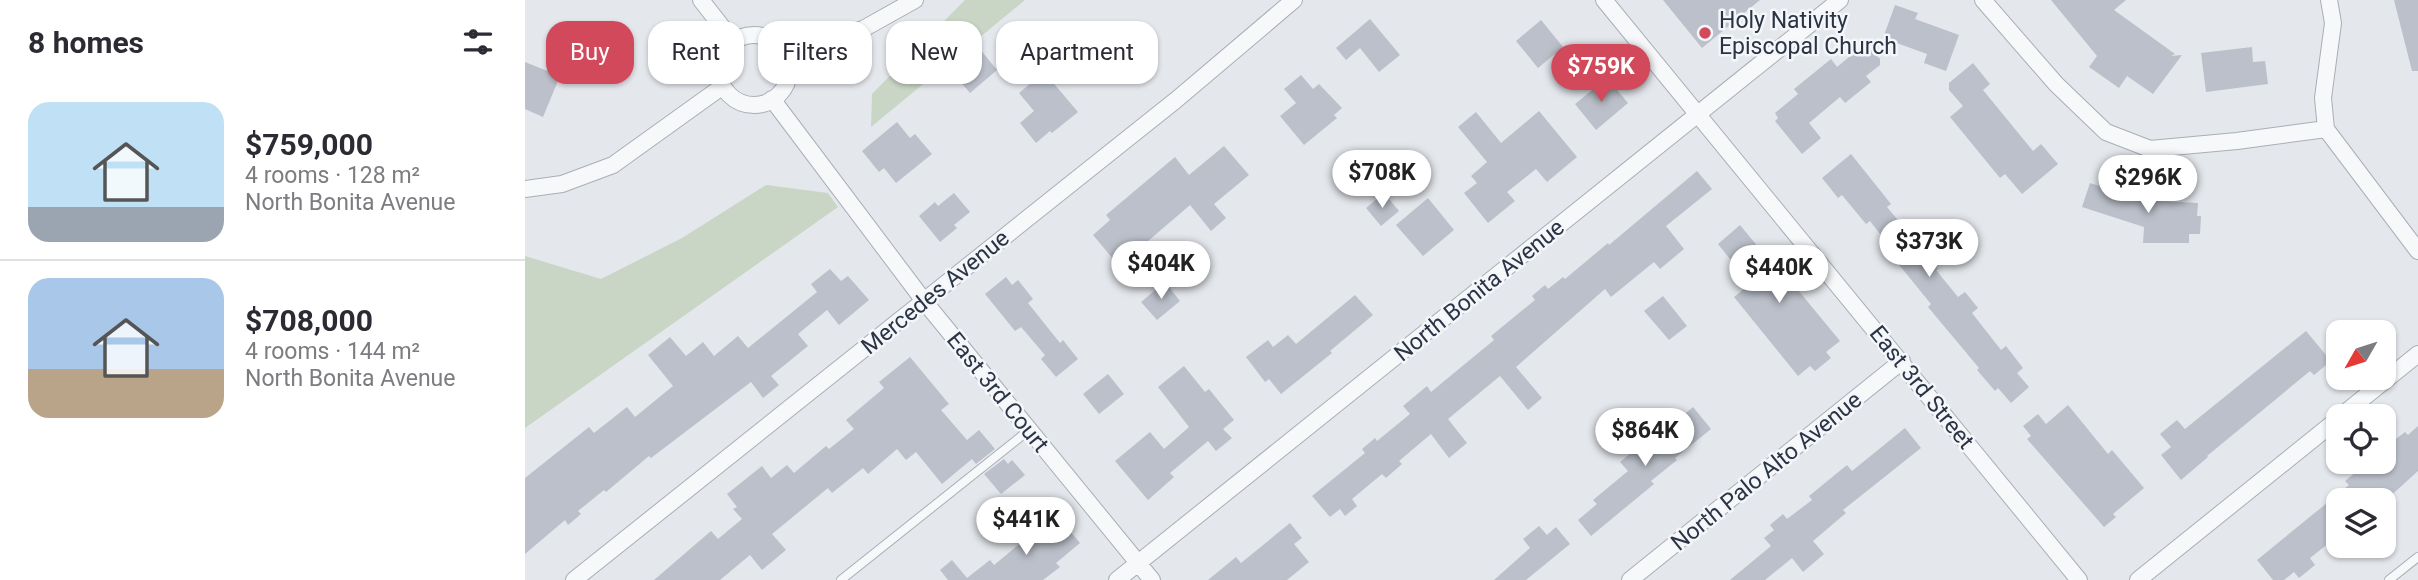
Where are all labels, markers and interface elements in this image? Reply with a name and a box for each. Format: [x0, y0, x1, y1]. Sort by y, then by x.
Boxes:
place label: Holy Nativity Episcopal Church [1719, 7, 1897, 60]
chip: Buy [546, 21, 634, 84]
chip: Rent [648, 21, 744, 84]
chip: Filters [758, 21, 872, 84]
chip: New [886, 21, 982, 84]
chip: Apartment [996, 21, 1158, 84]
icon: filters [459, 23, 497, 61]
text: 8 homes [28, 25, 144, 60]
marker: Holy Nativity Episcopal Church [1697, 25, 1713, 41]
pin: $759K [1552, 44, 1650, 104]
text: $759K [1567, 53, 1635, 80]
text: $759,000 [245, 127, 373, 162]
icon: home [84, 130, 168, 214]
pin: $708K [1333, 150, 1431, 210]
pin: $296K [2099, 156, 2197, 215]
text: $708K [1348, 159, 1416, 186]
text: 4 rooms · 128 m² [245, 162, 420, 189]
text: $296K [2114, 164, 2182, 191]
text: North Bonita Avenue [245, 189, 455, 216]
street label: North Bonita Avenue [1389, 214, 1570, 367]
pin: $373K [1880, 219, 1978, 279]
street label: Mercedes Avenue [856, 225, 1015, 360]
text: $373K [1895, 228, 1963, 255]
pin: $404K [1112, 242, 1210, 301]
pin: $440K [1730, 246, 1828, 305]
text: $404K [1127, 250, 1195, 277]
text: $440K [1745, 254, 1813, 281]
text: $708,000 [245, 303, 373, 338]
icon: home [84, 306, 168, 390]
street label: East 3rd Street [1864, 320, 1979, 454]
north arrow [2326, 320, 2396, 390]
map controls [2326, 320, 2396, 558]
street label: East 3rd Court [941, 327, 1054, 458]
text: 4 rooms · 144 m² [245, 338, 420, 365]
text: North Bonita Avenue [245, 365, 455, 392]
street label: North Palo Alto Avenue [1666, 386, 1867, 556]
button: locate [2326, 404, 2396, 474]
pin: $864K [1596, 408, 1694, 468]
text: $864K [1611, 417, 1679, 444]
button: layers [2326, 488, 2396, 558]
pin: $441K [977, 498, 1075, 557]
text: $441K [992, 506, 1060, 533]

